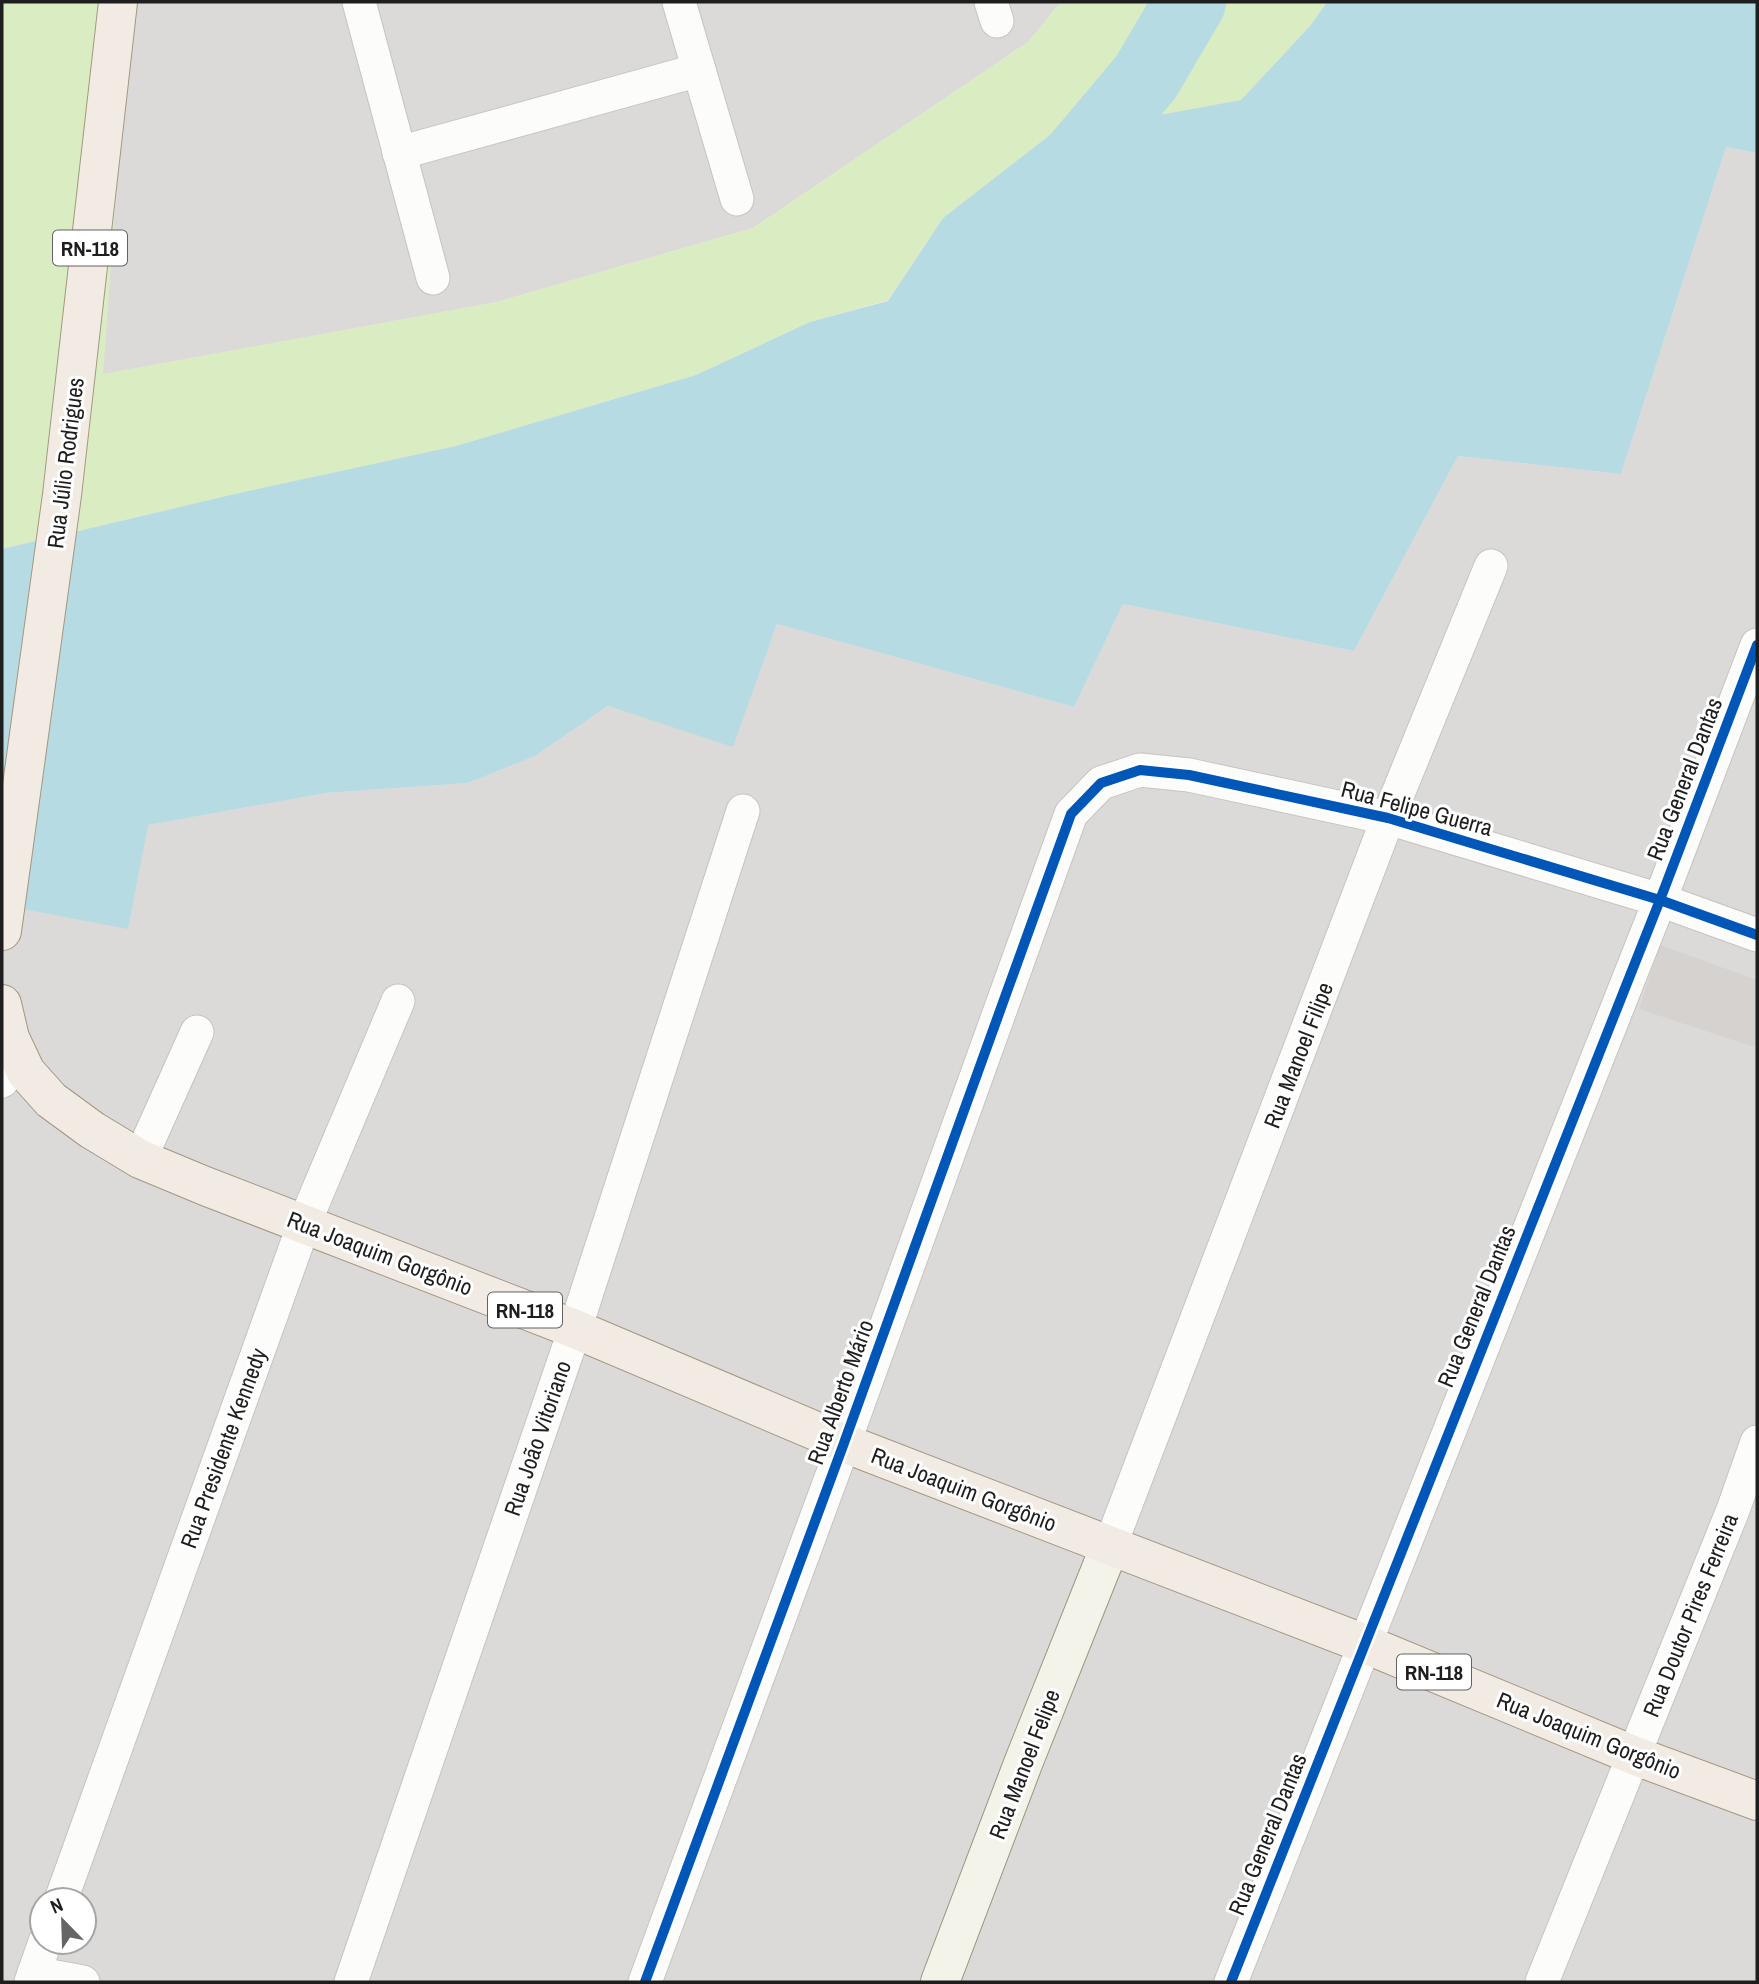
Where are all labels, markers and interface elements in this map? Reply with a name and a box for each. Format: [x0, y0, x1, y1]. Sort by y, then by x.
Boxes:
road number: RN-118 [53, 230, 127, 266]
street label: Rua Júlio Rodrigues [39, 376, 91, 550]
street label: Rua General Dantas [1639, 693, 1729, 865]
street label: Rua Felipe Guerra [1338, 773, 1496, 843]
street label: Rua Manoel Filipe [1256, 978, 1340, 1132]
street label: Rua Joaquim Gorgônio [283, 1203, 477, 1303]
street label: Rua General Dantas [1429, 1220, 1523, 1392]
road number: RN-118 [488, 1292, 562, 1328]
street label: Rua Alberto Mário [799, 1315, 881, 1469]
street label: Rua Presidente Kennedy [172, 1343, 274, 1552]
street label: Rua João Vitoriano [496, 1356, 578, 1520]
street label: Rua Joaquim Gorgônio [867, 1439, 1061, 1539]
street label: Rua Doutor Pires Ferreira [1635, 1508, 1745, 1721]
road number: RN-118 [1397, 1654, 1471, 1690]
street label: Rua Manoel Felipe [981, 1684, 1067, 1844]
street label: Rua Joaquim Gorgônio [1492, 1684, 1686, 1786]
street label: Rua General Dantas [1220, 1748, 1314, 1920]
north arrow [28, 1886, 98, 1956]
text: N [46, 1891, 67, 1920]

